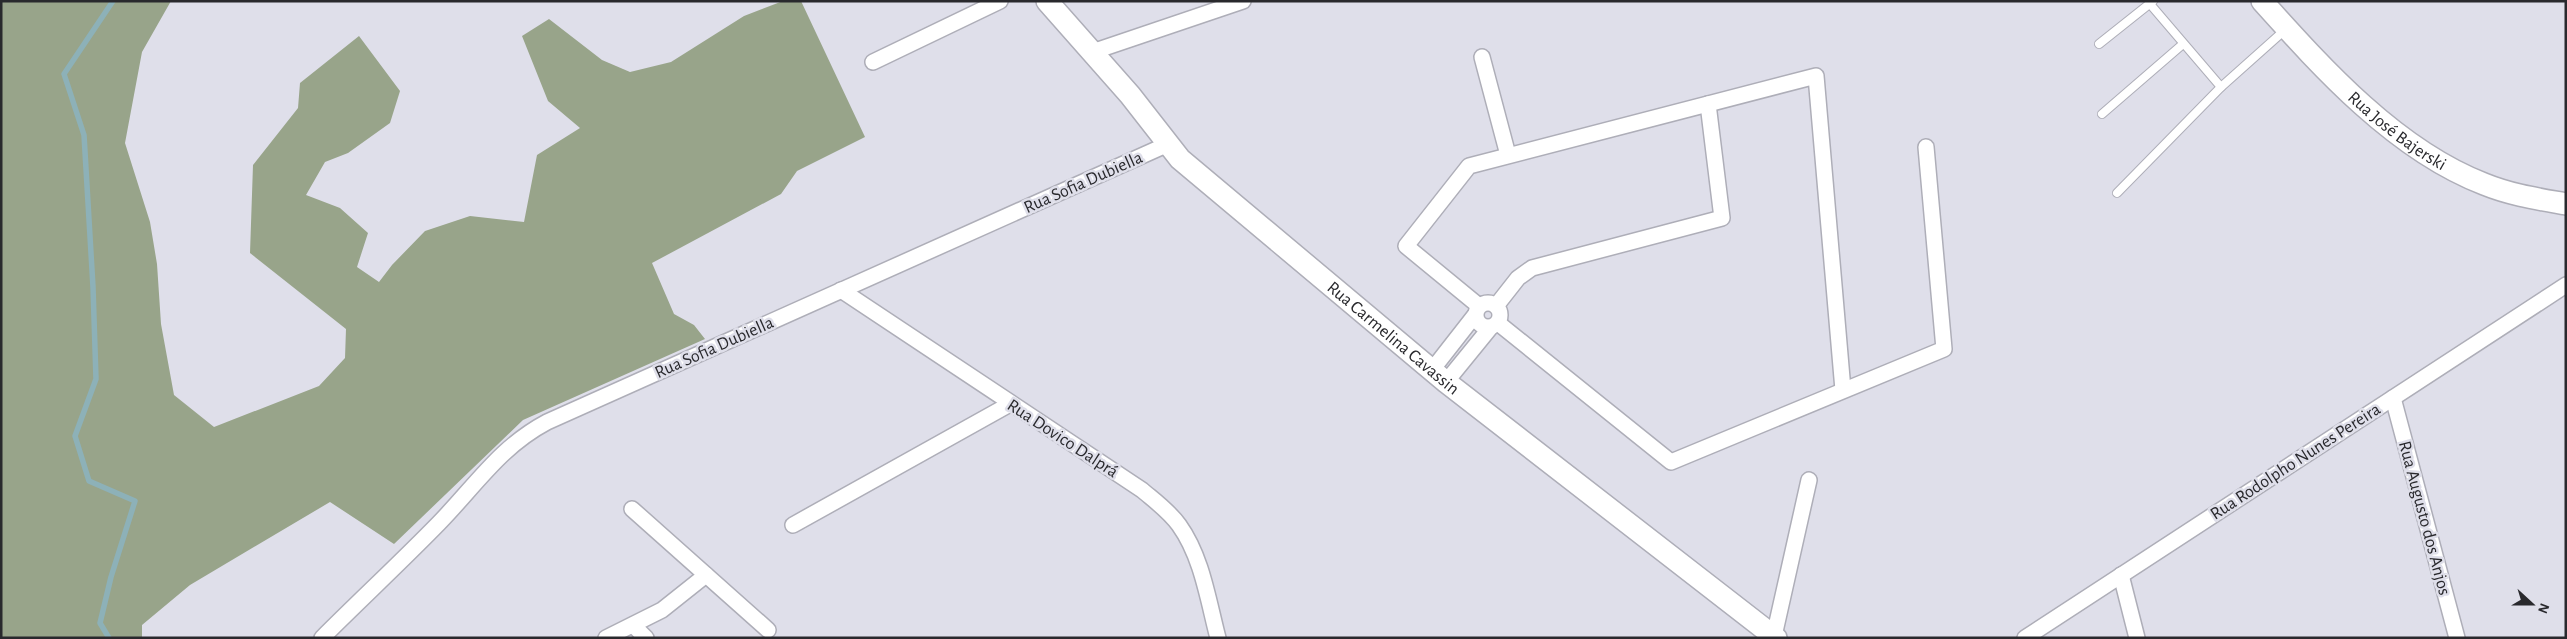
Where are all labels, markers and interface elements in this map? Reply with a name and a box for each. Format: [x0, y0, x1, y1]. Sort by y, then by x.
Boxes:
street label: Rua José Bajerski [2344, 88, 2449, 174]
street label: Rua Sofia Dubiella [1021, 149, 1145, 217]
street label: Rua Carmelina Cavassin [1323, 278, 1462, 399]
street label: Rua Sofia Dubiella [652, 314, 776, 382]
street label: Rua Dovico Dalprá [1004, 396, 1121, 481]
street label: Rua Rodolpho Nunes Pereira [2207, 400, 2384, 524]
street label: Rua Augusto dos Anjos [2395, 439, 2453, 597]
north arrow [2507, 579, 2557, 629]
text: N [2535, 601, 2551, 615]

